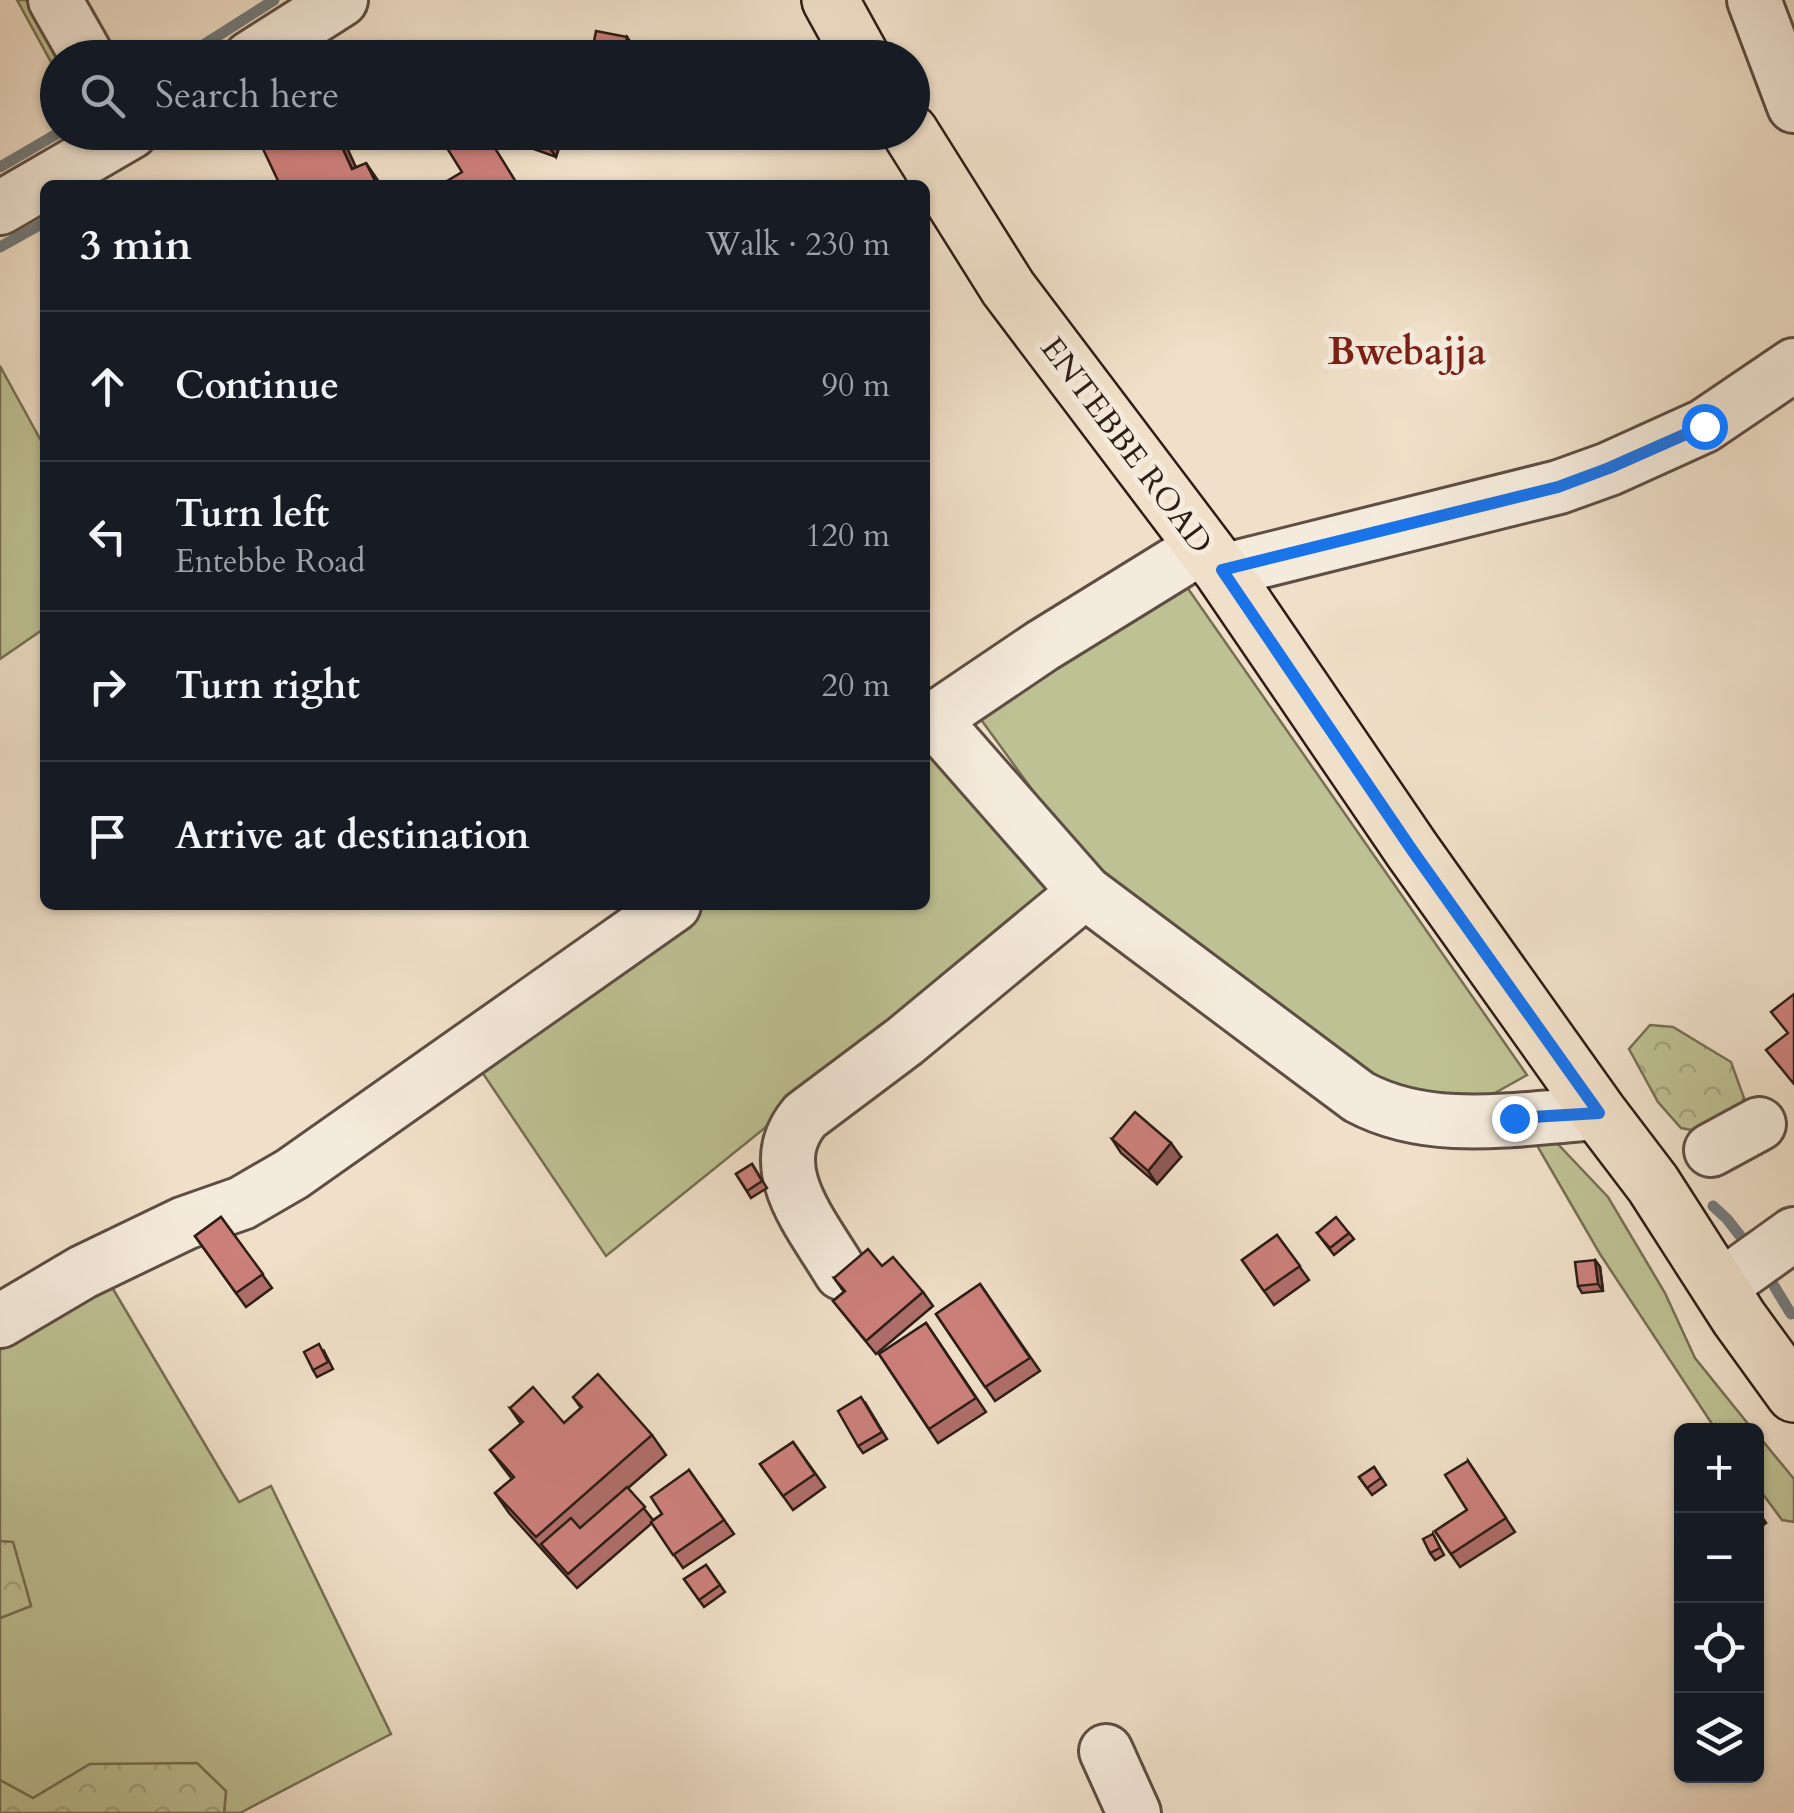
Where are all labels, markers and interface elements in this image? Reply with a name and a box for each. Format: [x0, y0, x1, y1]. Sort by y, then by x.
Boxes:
search box [40, 40, 930, 150]
icon: search [75, 68, 130, 123]
text: Search here [155, 69, 339, 121]
text: 3 min [80, 217, 192, 274]
text: Walk · 230 m [705, 223, 890, 267]
district label: Bwebajja [1328, 326, 1486, 378]
street label: ENTEBBE ROAD [1030, 328, 1222, 563]
icon: ahead [80, 359, 135, 414]
text: Continue [175, 360, 339, 412]
text: 90 m [822, 364, 890, 408]
route start [1682, 404, 1728, 450]
text: Turn left [175, 488, 329, 540]
icon: left [80, 509, 135, 564]
text: 120 m [805, 514, 890, 558]
text: Entebbe Road [175, 540, 365, 584]
icon: right [80, 659, 135, 714]
text: Turn right [175, 660, 360, 712]
text: 20 m [822, 664, 890, 708]
icon: arrive [80, 809, 135, 864]
text: Arrive at destination [175, 810, 530, 862]
route end [1492, 1096, 1538, 1142]
map controls [1674, 1423, 1764, 1783]
button: + [1674, 1423, 1764, 1513]
button: − [1674, 1513, 1764, 1603]
button: locate [1674, 1603, 1764, 1693]
button: layers [1674, 1693, 1764, 1783]

